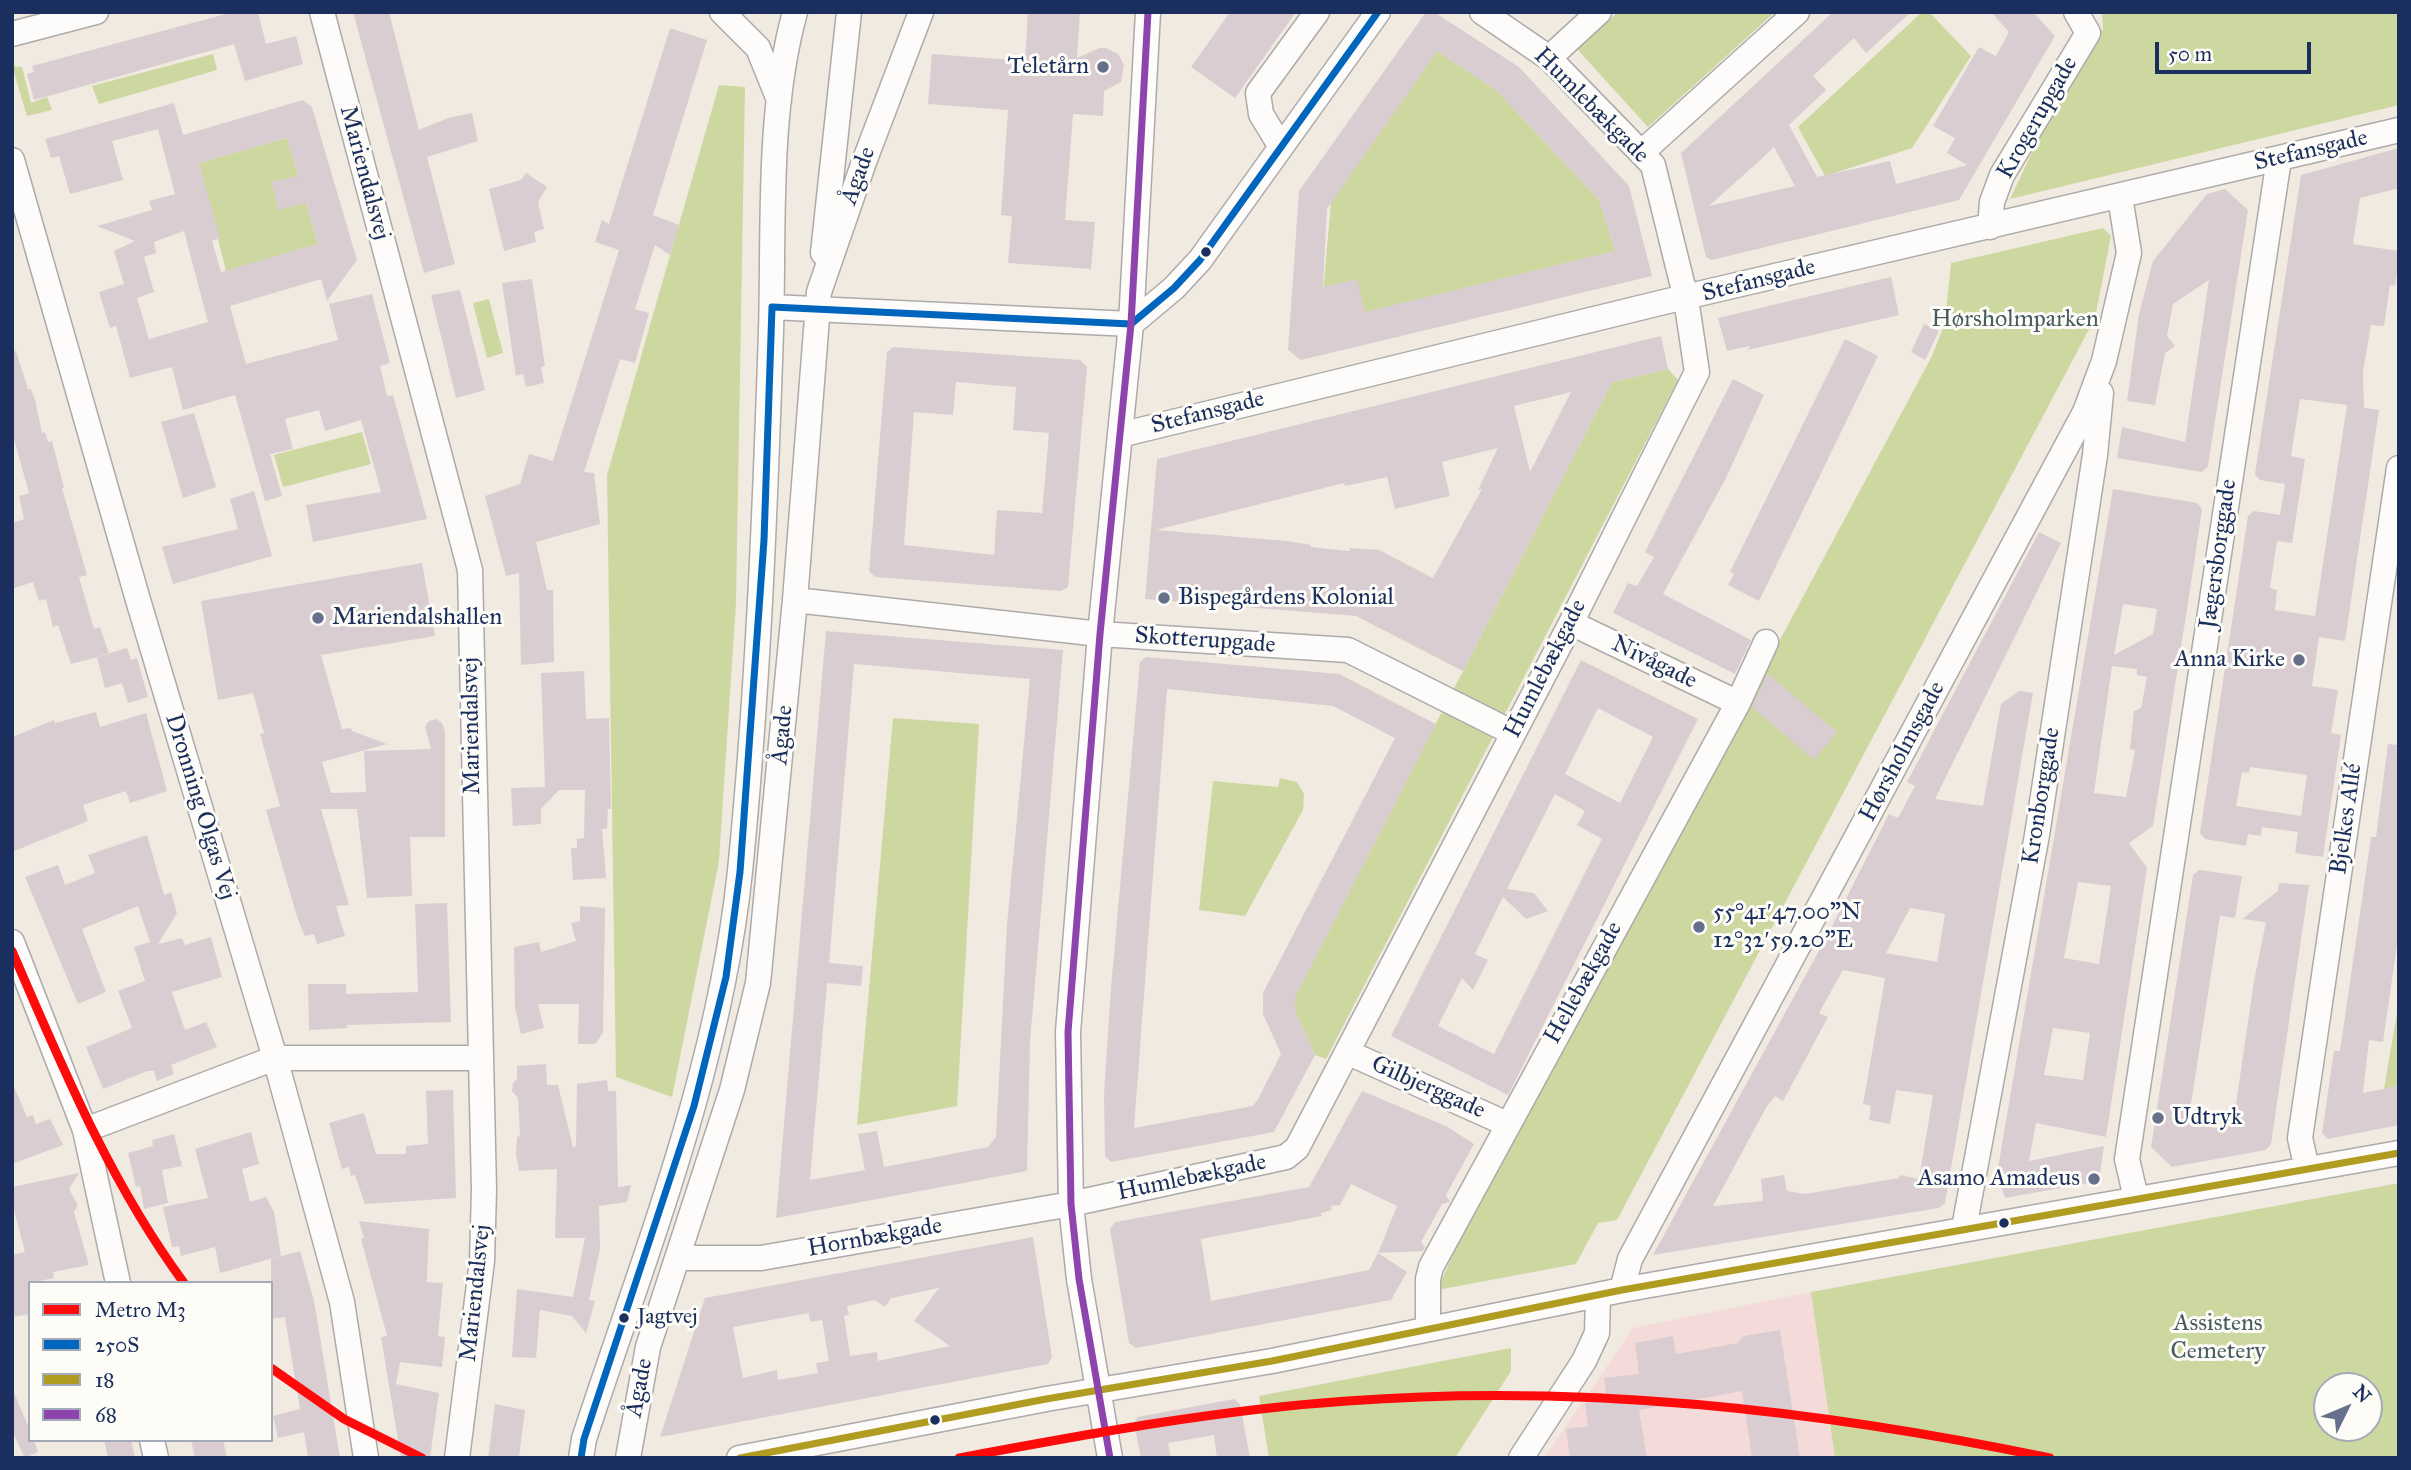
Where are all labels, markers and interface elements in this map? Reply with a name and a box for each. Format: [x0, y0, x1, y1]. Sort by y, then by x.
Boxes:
scale bar [2159, 28, 2315, 72]
text: 50 m [2168, 41, 2212, 67]
street label: Humlebækgade [1527, 42, 1655, 170]
street label: Krogerupgade [1991, 52, 2085, 184]
place label: Teletårn [1007, 53, 1089, 81]
marker: Teletårn [1095, 59, 1111, 75]
street label: Mariendalsvej [332, 103, 396, 243]
street label: Stefansgade [2251, 124, 2371, 178]
street label: Ågade [835, 143, 883, 209]
unlabelled marker [1199, 245, 1213, 259]
street label: Stefansgade [1699, 253, 1819, 309]
park label: Hørsholmparken [1931, 306, 2099, 334]
street label: Stefansgade [1148, 385, 1268, 441]
street label: Jægersborggade [2194, 477, 2244, 631]
place label: Bispegårdens Kolonial [1178, 584, 1394, 612]
marker: Bispegårdens Kolonial [1156, 590, 1172, 606]
street label: Humlebækgade [1499, 595, 1593, 743]
place label: Mariendalshallen [332, 604, 502, 632]
marker: Mariendalshallen [310, 610, 326, 626]
street label: Skotterupgade [1134, 622, 1276, 660]
street label: Nivågade [1607, 630, 1701, 696]
place label: Anna Kirke [2174, 646, 2285, 674]
marker: Anna Kirke [2291, 652, 2307, 668]
street label: Mariendalsvej [456, 657, 488, 795]
street label: Hørsholmsgade [1854, 677, 1952, 827]
street label: Ågade [766, 704, 800, 766]
street label: Dronning Olgas Vej [158, 711, 242, 903]
street label: Kronborggade [2017, 725, 2067, 867]
street label: Bjelkes Allé [2325, 761, 2369, 877]
place label: 55°41′47.00"N 12°32′59.20"E [1713, 899, 1861, 955]
street label: Hellebækgade [1539, 917, 1629, 1049]
marker: 55°41′47.00"N 12°32′59.20"E [1691, 919, 1707, 935]
street label: Gilbjerggade [1367, 1050, 1489, 1126]
place label: Udtryk [2172, 1104, 2242, 1132]
marker: Udtryk [2150, 1110, 2166, 1126]
street label: Humlebækgade [1115, 1148, 1269, 1208]
place label: Asamo Amadeus [1917, 1165, 2080, 1193]
marker: Asamo Amadeus [2086, 1171, 2102, 1187]
street label: Hornbækgade [805, 1212, 945, 1264]
unlabelled marker [1997, 1216, 2011, 1230]
street label: Mariendalsvej [454, 1223, 498, 1363]
legend [28, 1281, 273, 1442]
text: Metro M3 [95, 1297, 186, 1323]
place label: Jagtvej [637, 1305, 698, 1331]
park label: Assistens Cemetery [2170, 1310, 2266, 1366]
marker: Jagtvej [617, 1311, 631, 1325]
text: 250S [95, 1332, 139, 1358]
street label: Ågade [620, 1356, 660, 1420]
text: 18 [95, 1367, 114, 1393]
north arrow [2313, 1372, 2383, 1442]
text: N [2348, 1380, 2376, 1407]
text: 68 [95, 1402, 117, 1428]
unlabelled marker [928, 1413, 942, 1427]

